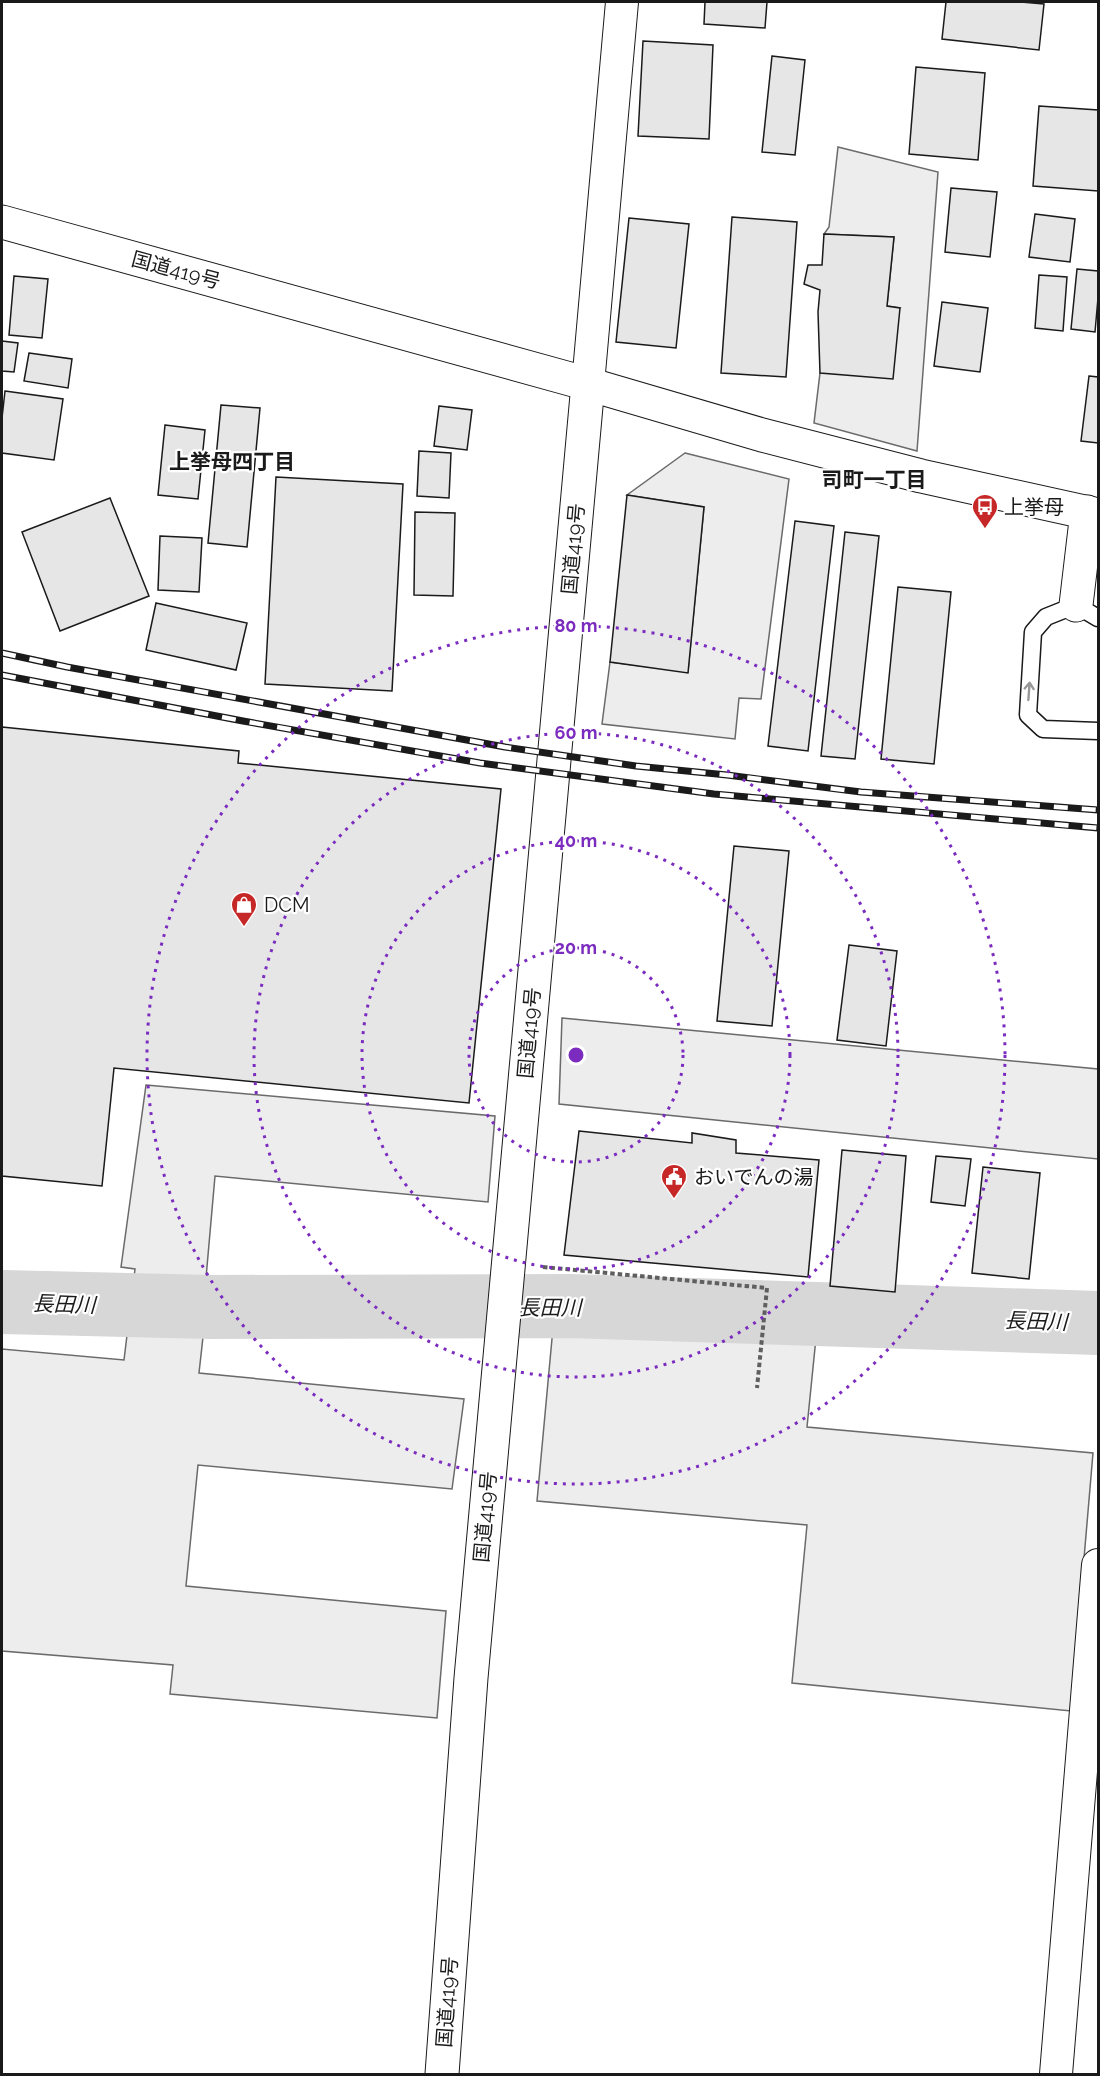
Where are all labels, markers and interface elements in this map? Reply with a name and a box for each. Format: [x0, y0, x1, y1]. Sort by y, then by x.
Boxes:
street label: 国道419号 [129, 247, 223, 293]
district label: 上挙母四丁目 [169, 449, 295, 474]
district label: 司町一丁目 [822, 467, 927, 492]
bus stop icon: 上挙母 [970, 492, 1000, 530]
place label: 上挙母 [1004, 495, 1064, 519]
street label: 国道419号 [557, 503, 589, 595]
text: 80 m [554, 615, 598, 636]
one-way arrow [1024, 682, 1035, 702]
text: 60 m [554, 722, 598, 743]
text: 40 m [555, 830, 597, 851]
shop icon: DCM [229, 890, 259, 928]
place label: DCM [264, 893, 310, 917]
text: 20 m [555, 937, 597, 958]
street label: 国道419号 [513, 987, 545, 1079]
centre of rings [566, 1045, 586, 1065]
public building icon: おいでんの湯 [659, 1162, 689, 1200]
place label: おいでんの湯 [694, 1165, 813, 1189]
water label: 長田川 [32, 1290, 98, 1318]
water label: 長田川 [519, 1295, 583, 1320]
water label: 長田川 [1004, 1307, 1070, 1335]
street label: 国道419号 [469, 1471, 501, 1563]
street label: 国道419号 [432, 1956, 462, 2048]

